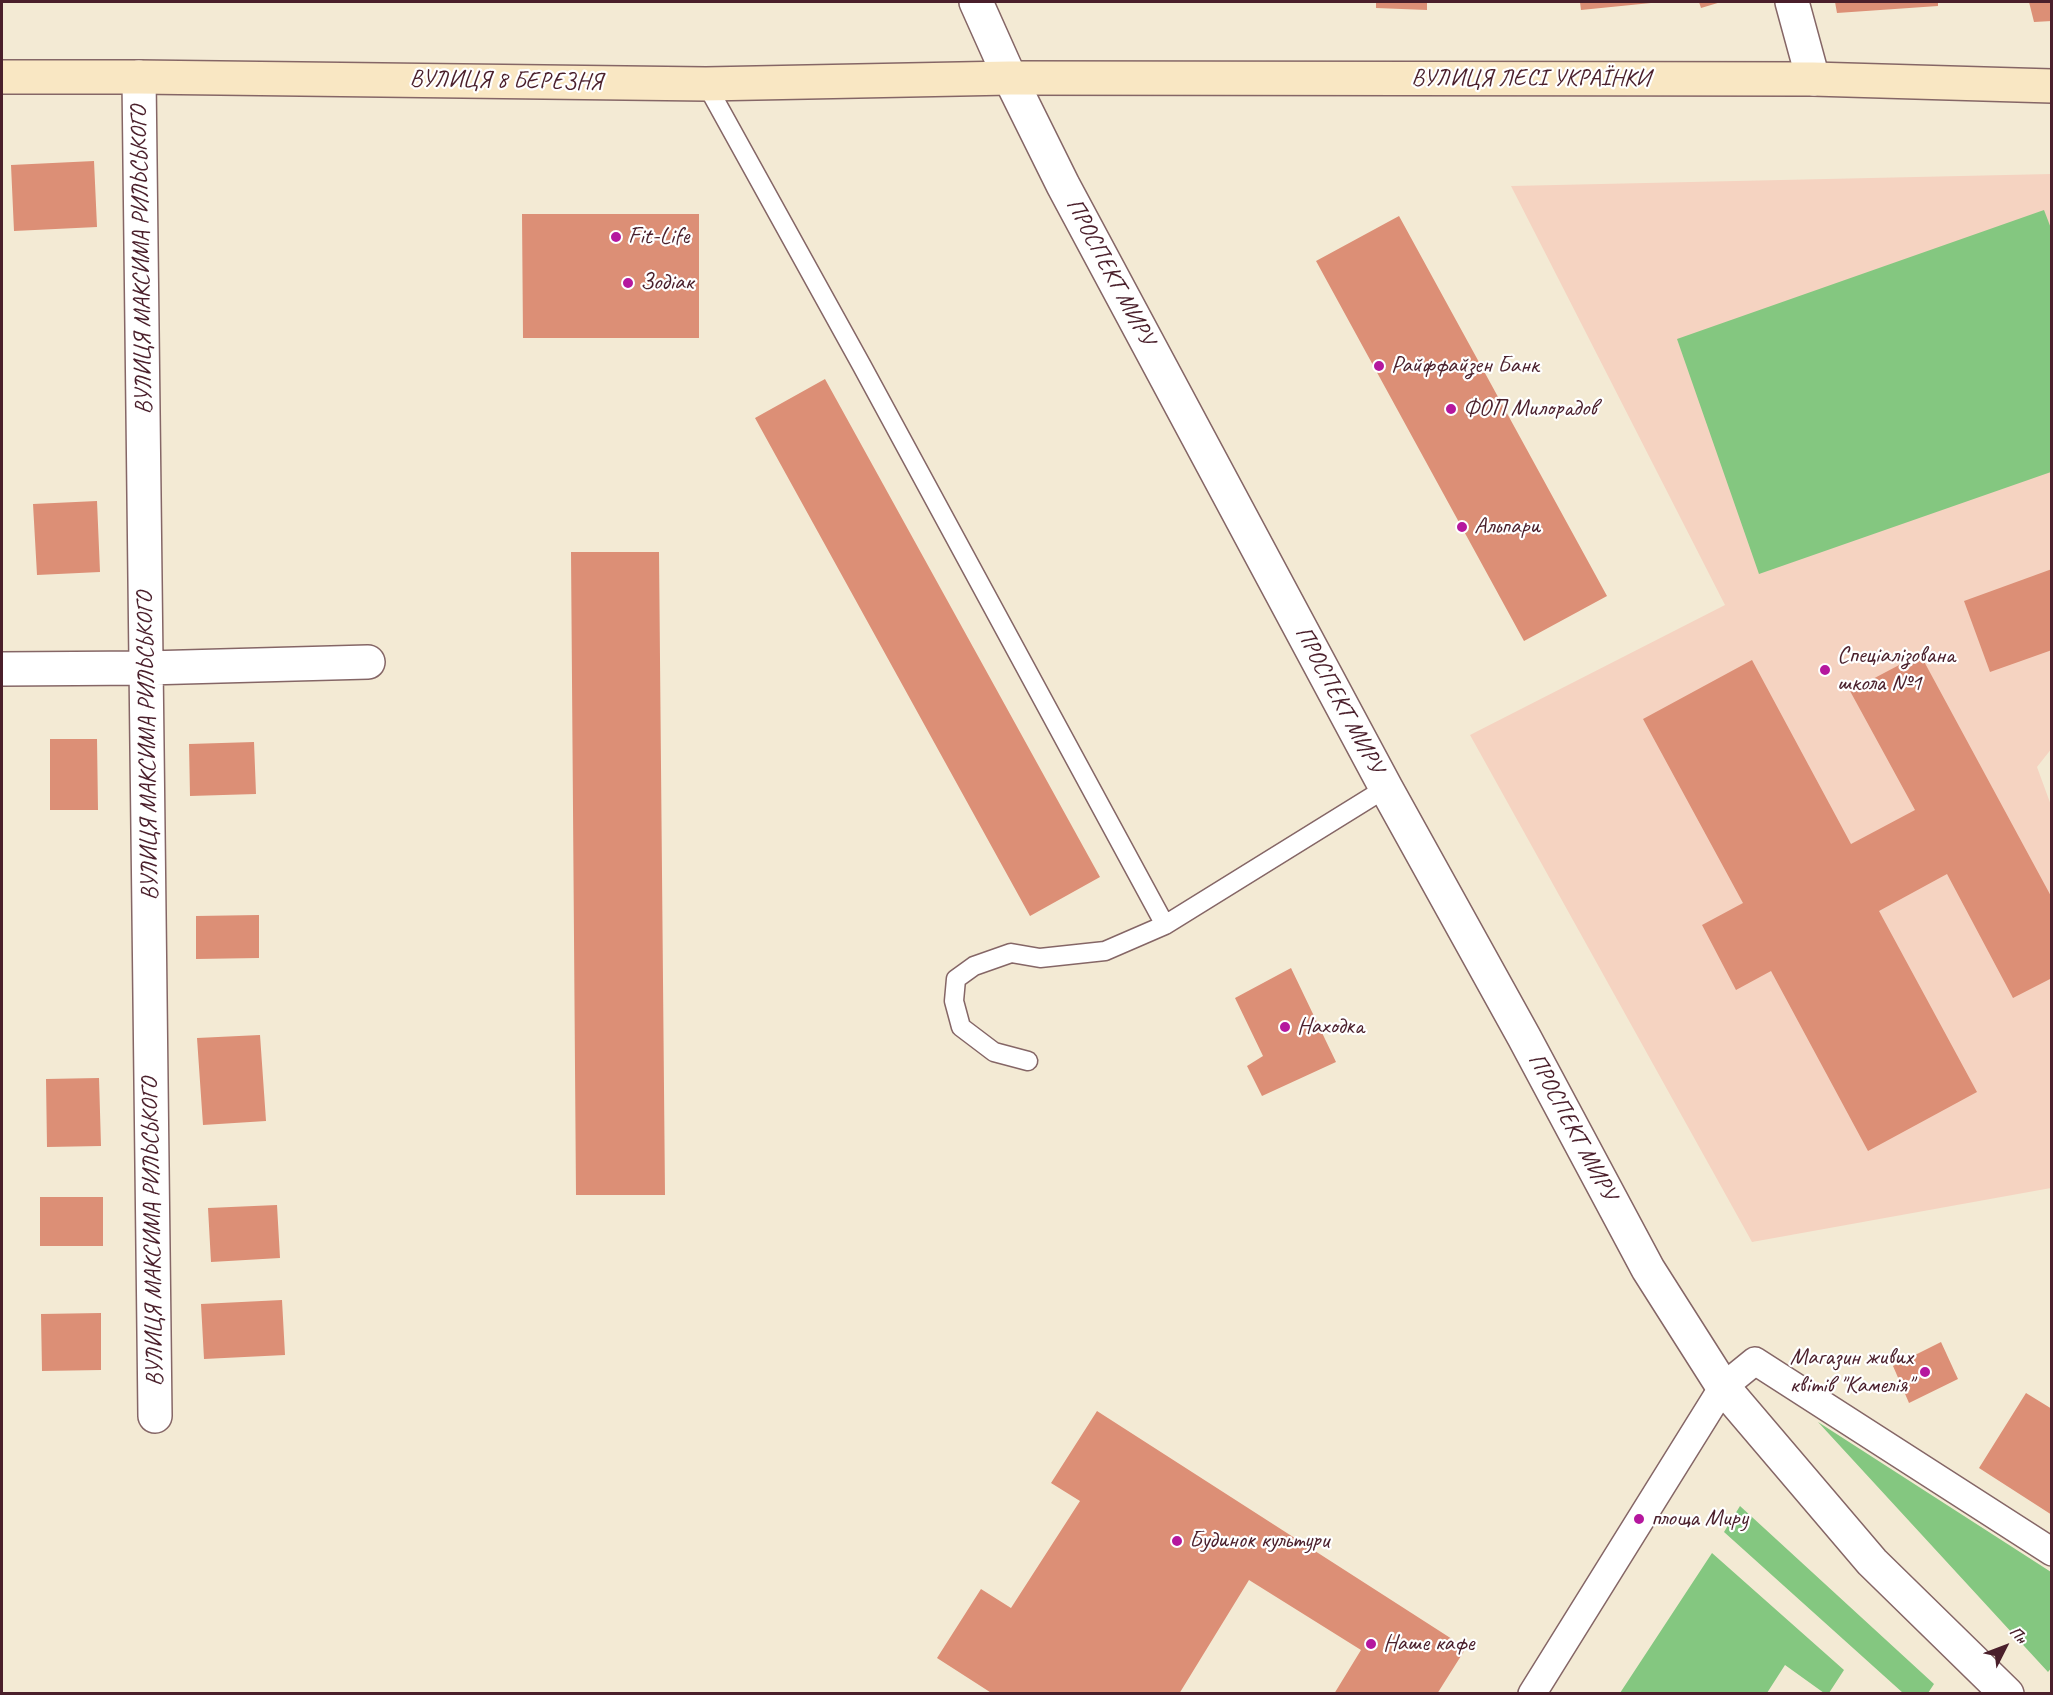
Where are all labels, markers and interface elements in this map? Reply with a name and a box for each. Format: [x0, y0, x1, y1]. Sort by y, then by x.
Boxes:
street label: ВУЛИЦЯ 8 БЕРЕЗНЯ [409, 65, 603, 97]
street label: ВУЛИЦЯ ЛЕСІ УКРАЇНКИ [1411, 65, 1651, 93]
street label: ВУЛИЦЯ МАКСИМА РИЛЬСЬКОГО [125, 105, 159, 415]
street label: ПРОСПЕКТ МИРУ [1059, 194, 1161, 350]
place label: Fit-Life [628, 223, 689, 251]
marker: Fit-Life [609, 230, 623, 244]
place label: Зодіак [640, 269, 693, 297]
marker: Зодіак [621, 276, 635, 290]
place label: Райффайзен Банк [1391, 352, 1539, 380]
marker: Райффайзен Банк [1372, 359, 1386, 373]
place label: ФОП Милорадов [1463, 395, 1597, 423]
marker: ФОП Милорадов [1444, 402, 1458, 416]
place label: Альпари [1474, 513, 1540, 541]
marker: Альпари [1455, 520, 1469, 534]
street label: ВУЛИЦЯ МАКСИМА РИЛЬСЬКОГО [131, 591, 165, 901]
street label: ПРОСПЕКТ МИРУ [1288, 622, 1390, 778]
place label: Спеціалізована школа №1 [1837, 642, 1955, 698]
marker: Спеціалізована школа №1 [1818, 663, 1832, 677]
place label: Находка [1297, 1013, 1364, 1041]
marker: Находка [1278, 1020, 1292, 1034]
street label: ПРОСПЕКТ МИРУ [1521, 1049, 1623, 1205]
street label: ВУЛИЦЯ МАКСИМА РИЛЬСЬКОГО [136, 1077, 170, 1387]
place label: Магазин живих квітів "Камелія" [1789, 1344, 1913, 1400]
marker: Магазин живих квітів "Камелія" [1918, 1365, 1932, 1379]
place label: площа Миру [1651, 1505, 1748, 1533]
marker: площа Миру [1632, 1512, 1646, 1526]
place label: Будинок культури [1189, 1527, 1329, 1555]
marker: Будинок культури [1170, 1534, 1184, 1548]
north arrow [1975, 1617, 2035, 1677]
text: Пн [2005, 1622, 2031, 1648]
place label: Наше кафе [1383, 1630, 1474, 1658]
marker: Наше кафе [1364, 1637, 1378, 1651]

